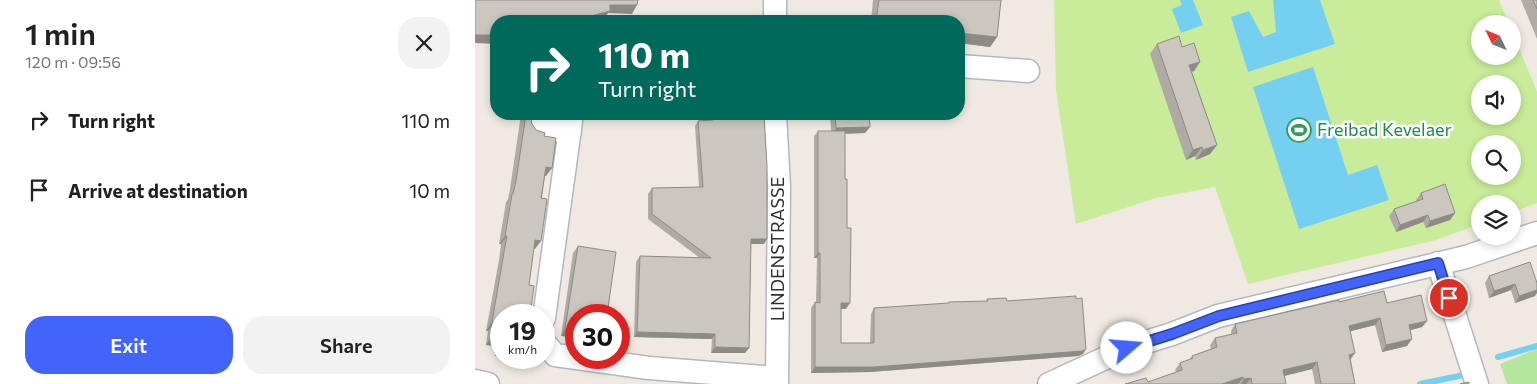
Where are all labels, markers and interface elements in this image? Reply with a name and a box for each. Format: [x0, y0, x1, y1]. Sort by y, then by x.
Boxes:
text: 1 min [25, 14, 96, 51]
north arrow [1471, 15, 1521, 65]
map controls [1471, 15, 1521, 245]
button: close [398, 17, 450, 69]
text: 110 m [598, 32, 690, 75]
icon: right [515, 35, 580, 100]
text: 120 m · 09:56 [25, 52, 121, 71]
text: Turn right [598, 75, 696, 102]
button: sound [1471, 75, 1521, 125]
icon: right [25, 106, 53, 134]
text: Turn right [68, 109, 155, 132]
text: 110 m [401, 109, 450, 132]
sports icon: Freibad Kevelaer [1286, 117, 1312, 143]
place label: Freibad Kevelaer [1317, 118, 1452, 140]
button: search [1471, 135, 1521, 185]
icon: arrive [25, 176, 53, 204]
street label: LINDENSTRASSE [766, 177, 788, 321]
text: Arrive at destination [68, 179, 248, 202]
text: 10 m [409, 179, 450, 202]
button: layers [1471, 195, 1521, 245]
pin [1428, 277, 1470, 319]
icon: arrive [1435, 284, 1463, 312]
speed limit sign: 30 [565, 304, 630, 369]
text: 19 [509, 315, 536, 345]
button: Exit [25, 316, 233, 374]
button: Share [243, 316, 450, 374]
position arrow [1100, 321, 1152, 373]
text: km/h [508, 342, 537, 356]

